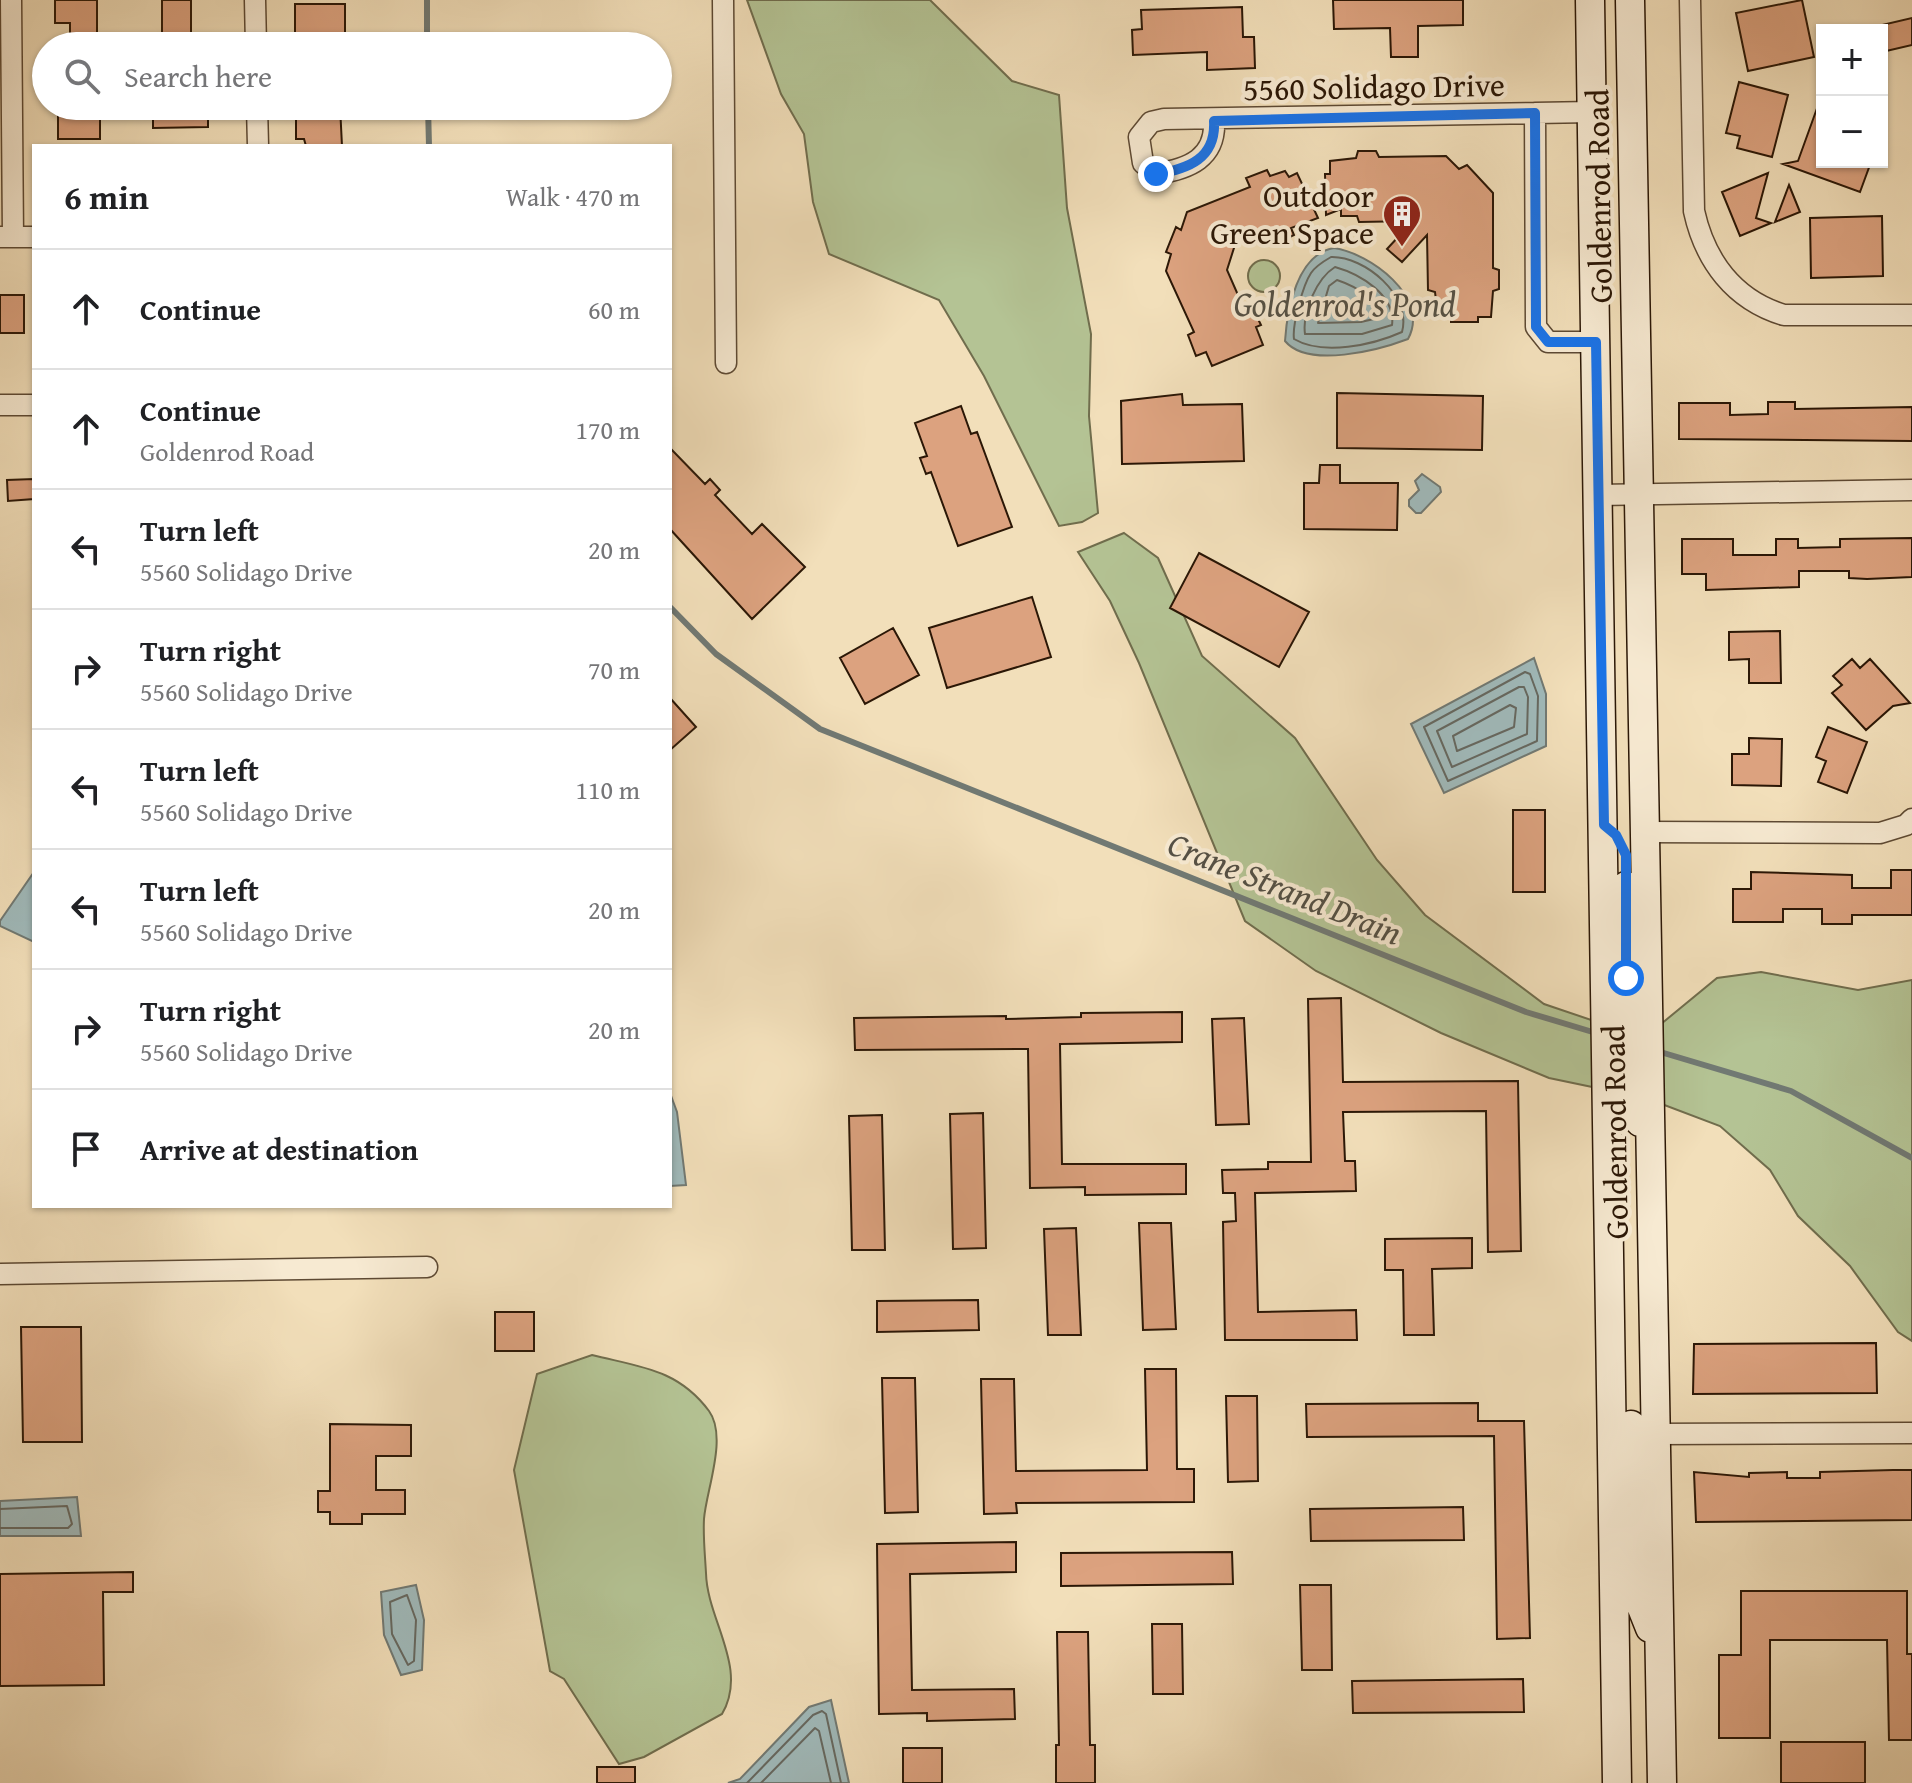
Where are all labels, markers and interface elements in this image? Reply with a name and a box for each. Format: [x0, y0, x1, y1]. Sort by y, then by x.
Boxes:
map controls [1816, 24, 1888, 168]
button: + [1816, 24, 1888, 96]
search box [32, 32, 672, 120]
icon: search [60, 54, 104, 98]
text: Search here [124, 54, 272, 98]
street label: 5560 Solidago Drive [1243, 61, 1505, 112]
street label: Goldenrod Road [1573, 88, 1624, 304]
button: − [1816, 96, 1888, 168]
route end [1138, 156, 1174, 192]
text: 6 min [64, 172, 149, 221]
place label: Outdoor Green Space [1210, 172, 1374, 256]
text: Walk · 470 m [506, 177, 640, 216]
building icon: Outdoor Green Space [1381, 193, 1423, 248]
water label: Goldenrod's Pond [1234, 279, 1456, 328]
icon: ahead [64, 287, 108, 331]
text: Continue [140, 287, 261, 331]
text: 60 m [588, 290, 640, 329]
text: Continue [140, 388, 261, 432]
icon: ahead [64, 407, 108, 451]
text: 170 m [575, 410, 640, 449]
text: Goldenrod Road [140, 432, 314, 471]
text: Turn left [140, 508, 259, 552]
icon: left [64, 527, 108, 571]
text: 20 m [588, 530, 640, 569]
text: 5560 Solidago Drive [140, 552, 353, 591]
text: Turn right [140, 628, 281, 672]
icon: right [64, 647, 108, 691]
text: 70 m [588, 650, 640, 689]
text: 5560 Solidago Drive [140, 672, 353, 711]
text: Turn left [140, 748, 259, 792]
icon: left [64, 767, 108, 811]
text: 110 m [575, 770, 640, 809]
text: 5560 Solidago Drive [140, 792, 353, 831]
water label: Crane Strand Drain [1161, 818, 1409, 957]
text: Turn left [140, 868, 259, 912]
icon: left [64, 887, 108, 931]
text: 20 m [588, 890, 640, 929]
text: 5560 Solidago Drive [140, 912, 353, 951]
route start [1608, 960, 1644, 996]
text: Turn right [140, 988, 281, 1032]
icon: right [64, 1007, 108, 1051]
text: 20 m [588, 1010, 640, 1049]
street label: Goldenrod Road [1589, 1024, 1640, 1240]
text: 5560 Solidago Drive [140, 1032, 353, 1071]
icon: arrive [64, 1127, 108, 1171]
text: Arrive at destination [140, 1127, 418, 1171]

